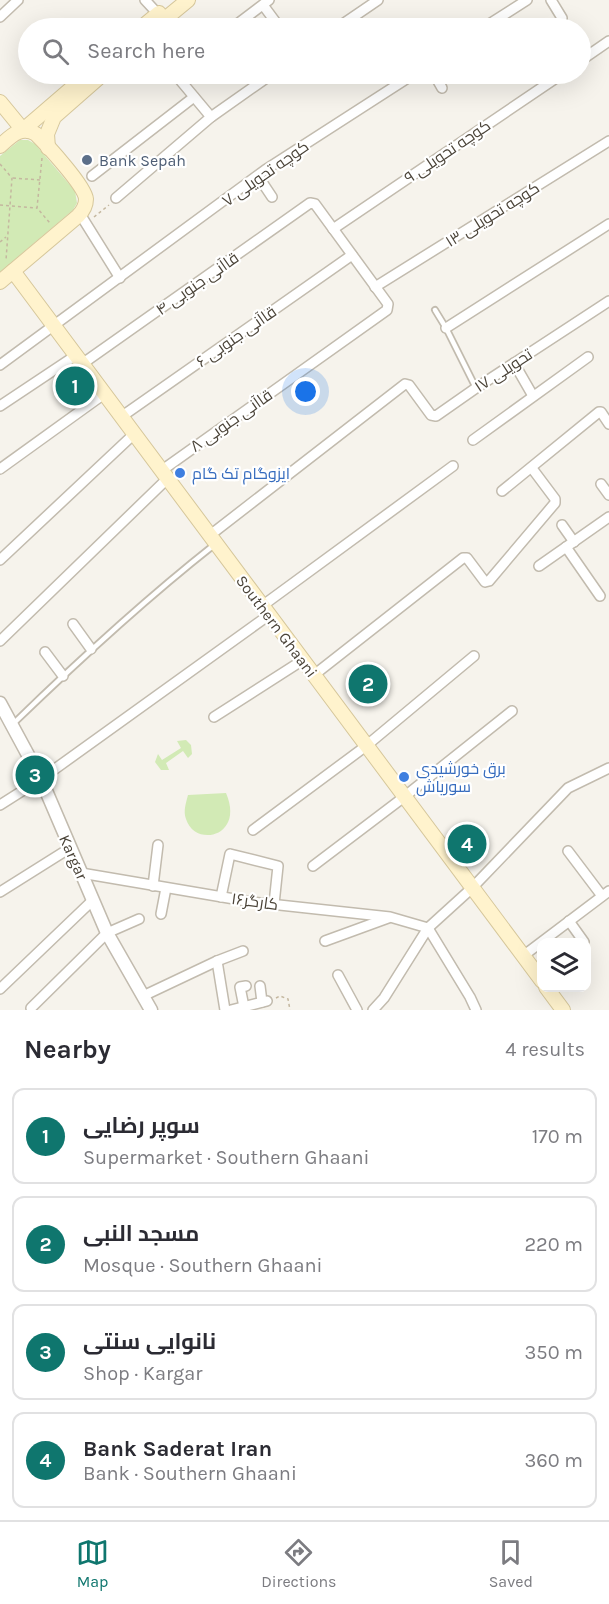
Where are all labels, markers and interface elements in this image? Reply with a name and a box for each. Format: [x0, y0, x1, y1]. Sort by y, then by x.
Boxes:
search box [18, 18, 591, 84]
icon: search [39, 35, 72, 68]
text: Search here [87, 38, 205, 64]
street label: کوچه تحویلی ۹ [401, 116, 495, 189]
street label: کوچه تحویلی ۷ [218, 137, 313, 212]
place label: Bank Sepah [99, 151, 186, 170]
marker: Bank Sepah [80, 153, 94, 167]
street label: کوچه تحویلی ۱۳ [442, 178, 544, 253]
street label: قاآنی جنوبی ۴ [152, 248, 243, 320]
street label: قاآنی جنوبی ۶ [192, 302, 281, 372]
street label: تحویلی ۱۷ [471, 344, 537, 397]
pin: 1 [56, 364, 94, 408]
your location [291, 377, 320, 406]
street label: قاآنی جنوبی ۸ [187, 385, 277, 457]
place label: ایزوگام تک گام [192, 464, 290, 485]
marker: ایزوگام تک گام [173, 466, 187, 480]
street label: Southern Ghaani [232, 571, 321, 681]
pin: 2 [348, 662, 388, 706]
pin: 3 [15, 752, 54, 798]
place label: برق خورشیدی سوریاش [416, 759, 506, 797]
marker: برق خورشیدی سوریاش [397, 770, 411, 784]
pin: 4 [448, 822, 486, 866]
street label: Kargar [55, 832, 92, 883]
street label: کارگر۱۶ [230, 889, 280, 914]
map controls [537, 938, 591, 992]
button: layers [537, 938, 591, 992]
text: Nearby [24, 1034, 111, 1065]
text: 4 results [505, 1038, 585, 1061]
text: سوپر رضایی [83, 1113, 200, 1139]
text: 1 [42, 1125, 49, 1148]
text: 170 m [532, 1125, 583, 1148]
text: Supermarket · Southern Ghaani [83, 1146, 370, 1169]
text: مسجد النبی [83, 1221, 199, 1247]
text: 2 [39, 1233, 52, 1256]
text: 220 m [524, 1233, 583, 1256]
text: Mosque · Southern Ghaani [83, 1254, 323, 1277]
text: نانوایی سنتی [83, 1329, 216, 1355]
text: 3 [39, 1341, 52, 1364]
text: 350 m [525, 1341, 583, 1364]
text: Shop · Kargar [83, 1362, 202, 1385]
text: Bank Saderat Iran [83, 1436, 272, 1462]
text: 4 [40, 1449, 51, 1472]
text: 360 m [524, 1449, 583, 1472]
text: Bank · Southern Ghaani [83, 1462, 297, 1485]
tab: Map [76, 1536, 109, 1591]
tab: Directions [261, 1536, 336, 1591]
tab: Saved [489, 1536, 533, 1591]

